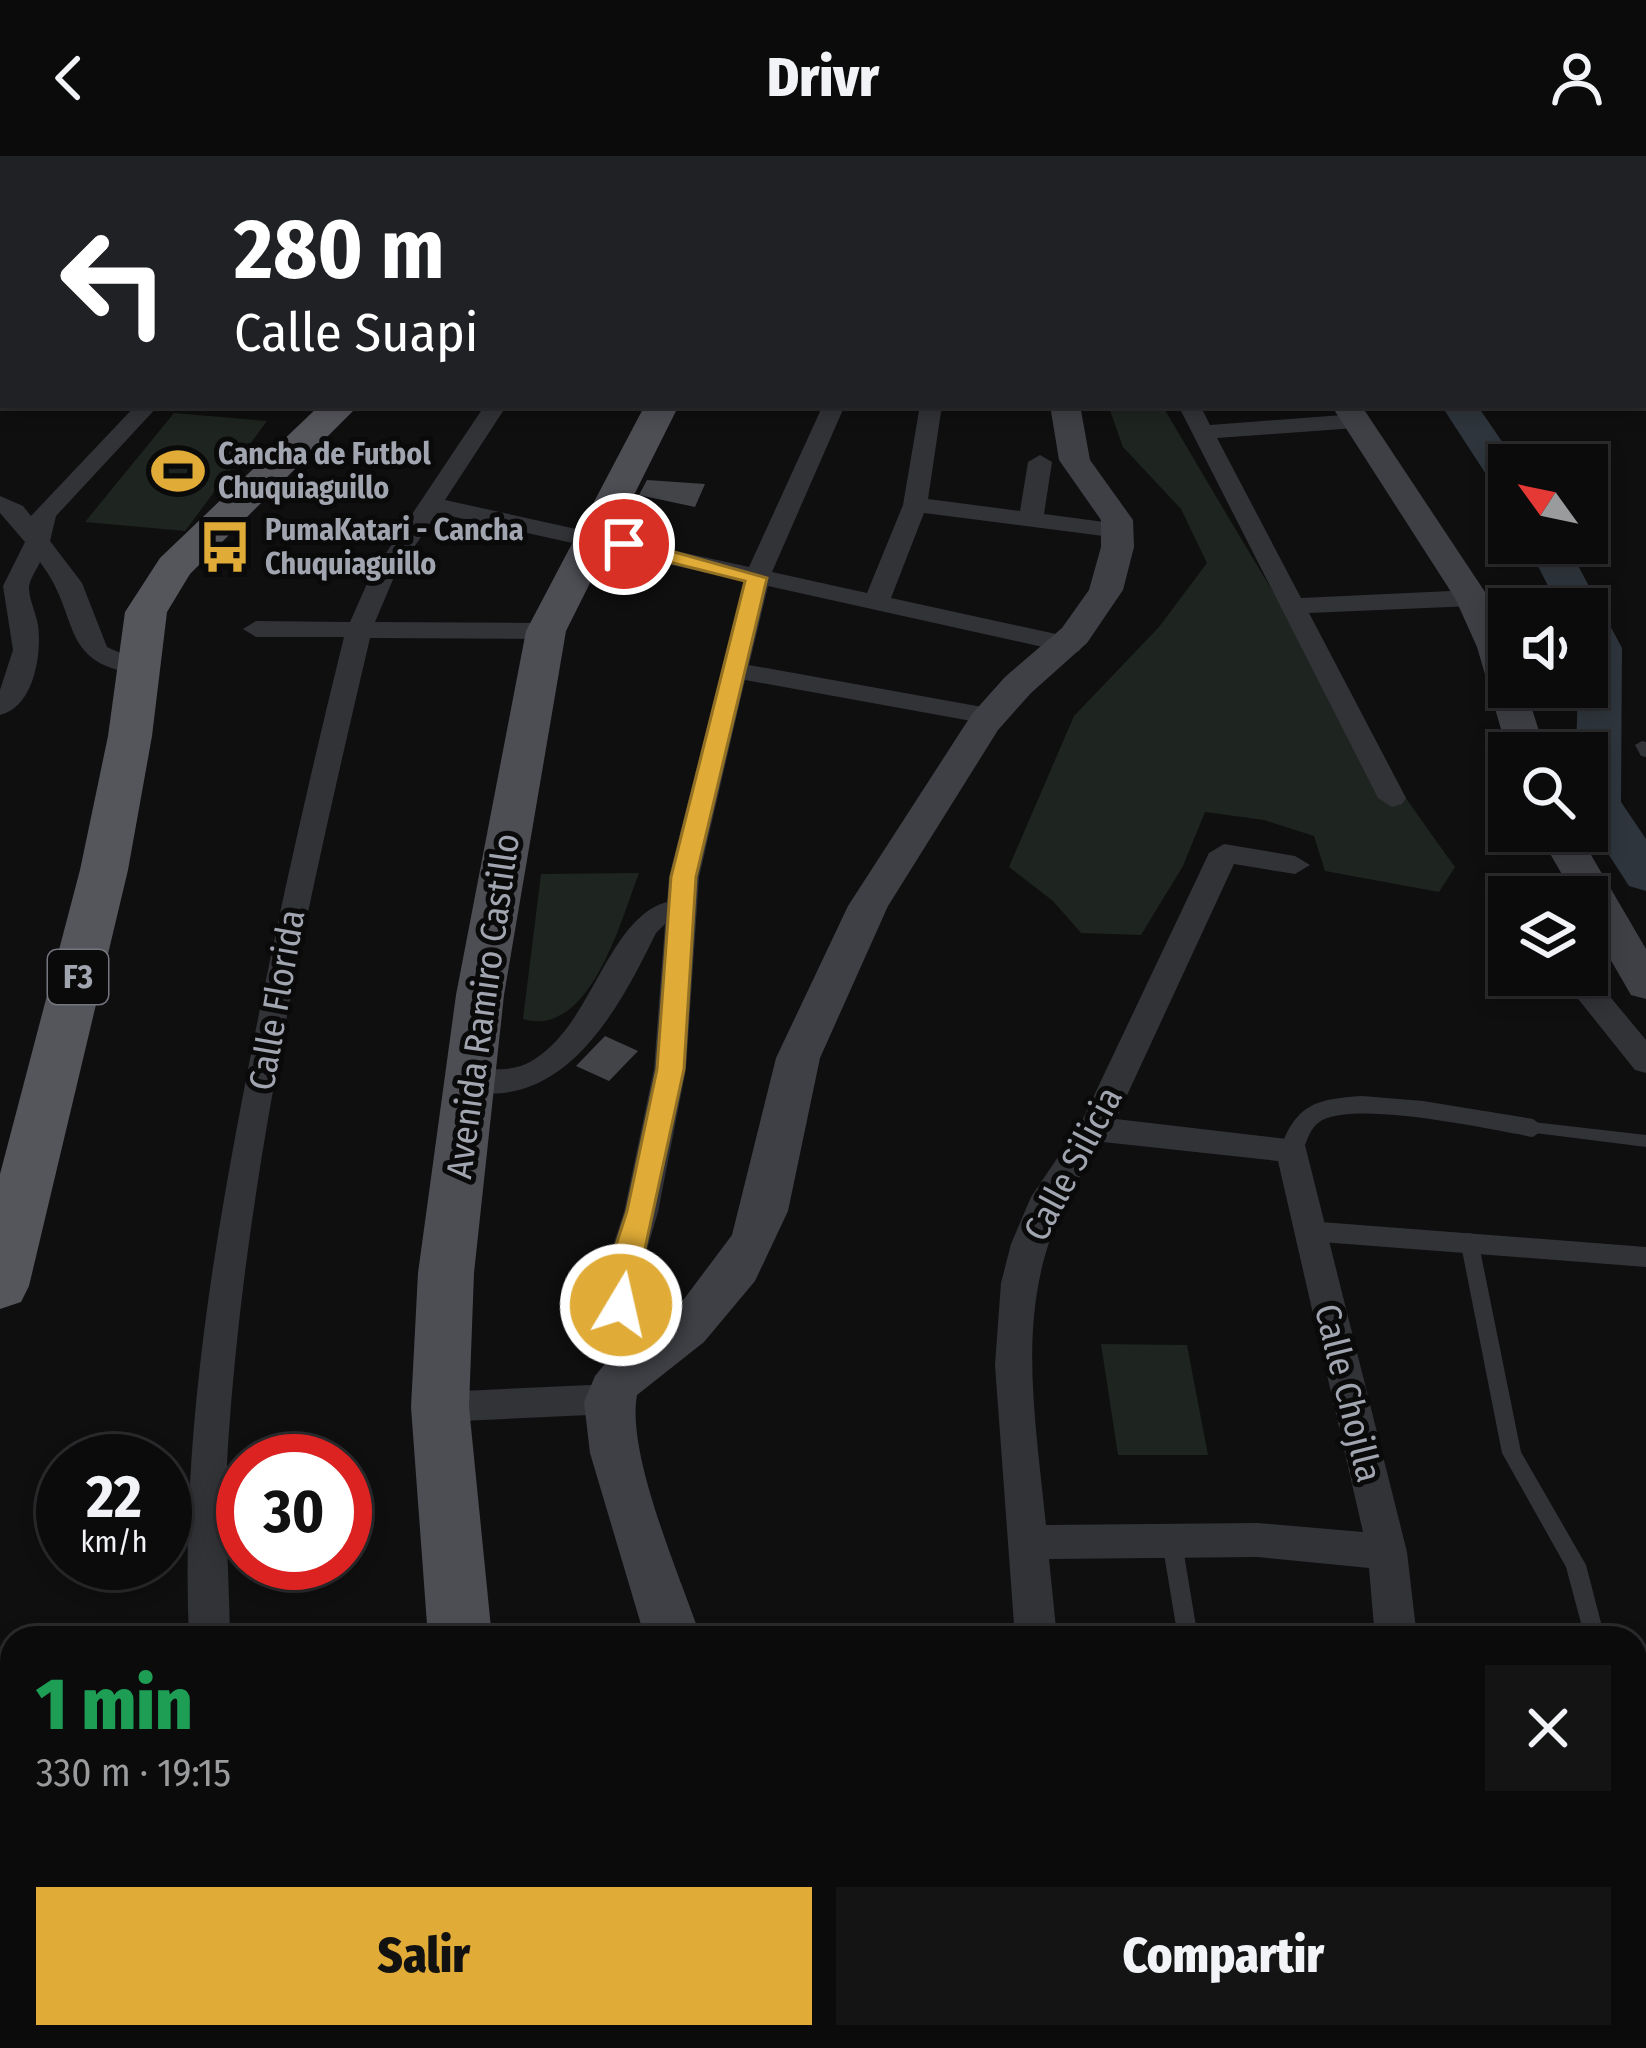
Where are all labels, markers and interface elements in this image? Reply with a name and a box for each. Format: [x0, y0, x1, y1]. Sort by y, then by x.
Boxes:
icon: back [36, 45, 102, 111]
icon: person [1544, 45, 1610, 111]
text: Drivr [767, 46, 879, 110]
text: 280 m [234, 199, 445, 300]
icon: left [36, 204, 192, 360]
text: Calle Suapi [234, 301, 478, 365]
place label: Cancha de Futbol Chuquiaguillo [218, 436, 431, 506]
sports icon: Cancha de Futbol Chuquiaguillo [149, 442, 207, 500]
north arrow [1488, 444, 1608, 564]
map controls [1488, 444, 1608, 996]
pin [573, 493, 675, 595]
icon: arrive [591, 511, 657, 577]
place label: PumaKatari - Cancha Chuquiaguillo [265, 512, 524, 582]
bus stop icon: PumaKatari - Cancha Chuquiaguillo [196, 518, 254, 576]
button: sound [1488, 588, 1608, 708]
button: search [1488, 732, 1608, 852]
street label: Avenida Ramiro Castillo [437, 831, 529, 1181]
button: layers [1488, 876, 1608, 996]
street label: Calle Florida [239, 906, 315, 1094]
road number: F3 [48, 950, 108, 1004]
street label: Calle Silicia [1014, 1080, 1132, 1248]
position arrow [558, 1242, 684, 1368]
street label: Calle Chojlla [1305, 1300, 1391, 1486]
speed limit sign: 30 [216, 1434, 372, 1590]
text: 22 [86, 1461, 142, 1533]
text: km/h [81, 1524, 147, 1560]
text: 1 min [36, 1662, 193, 1748]
button: close [1485, 1665, 1611, 1791]
text: 330 m · 19:15 [36, 1750, 231, 1796]
button: Salir [36, 1887, 812, 2025]
button: Compartir [836, 1887, 1611, 2025]

